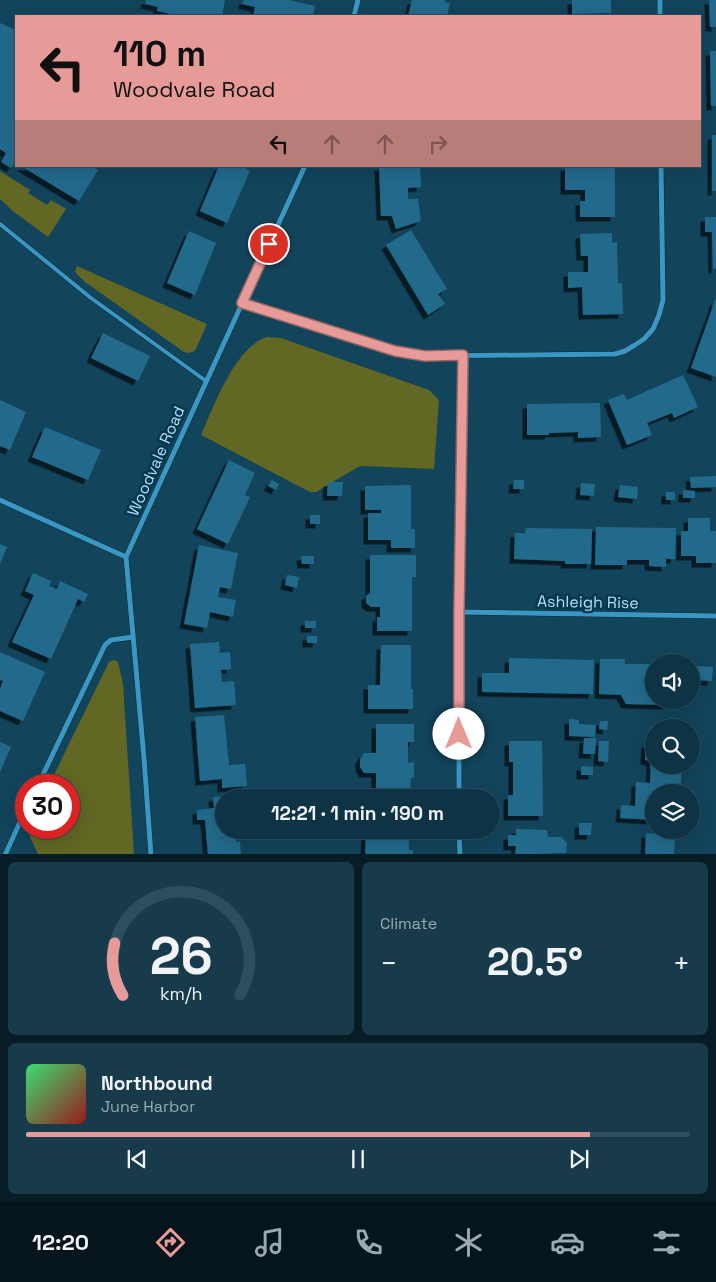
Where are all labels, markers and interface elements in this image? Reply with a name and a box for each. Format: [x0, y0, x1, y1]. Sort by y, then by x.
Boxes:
text: 110 m [113, 32, 206, 76]
icon: left [30, 35, 95, 100]
text: Woodvale Road [113, 75, 276, 103]
icon: left [265, 130, 293, 158]
icon: ahead [318, 130, 346, 158]
icon: ahead [371, 130, 399, 158]
icon: right [424, 130, 452, 158]
pin [248, 223, 290, 265]
icon: arrive [255, 230, 283, 258]
street label: Woodvale Road [122, 403, 190, 519]
street label: Ashleigh Rise [537, 591, 639, 613]
map controls [645, 654, 700, 839]
button: sound [645, 654, 700, 709]
position arrow [432, 707, 484, 759]
button: search [645, 719, 700, 774]
speed limit sign: 30 [15, 774, 80, 839]
button: layers [645, 784, 700, 839]
text: 12:21 · 1 min · 190 m [271, 801, 444, 826]
text: Climate [380, 913, 437, 934]
text: 26 [149, 923, 213, 989]
text: 20.5° [487, 938, 583, 986]
text: − [380, 945, 397, 981]
text: + [673, 945, 690, 981]
text: km/h [160, 982, 202, 1005]
text: Northbound [101, 1071, 213, 1096]
text: June Harbor [101, 1096, 195, 1117]
icon: previous [123, 1145, 151, 1173]
icon: pause [344, 1145, 372, 1173]
icon: next [565, 1145, 593, 1173]
icon: directions [153, 1225, 188, 1260]
icon: music [252, 1225, 287, 1260]
icon: phone [351, 1225, 386, 1260]
icon: climate [451, 1225, 486, 1260]
icon: car [550, 1225, 585, 1260]
icon: filters [649, 1225, 684, 1260]
text: 12:20 [32, 1228, 89, 1256]

